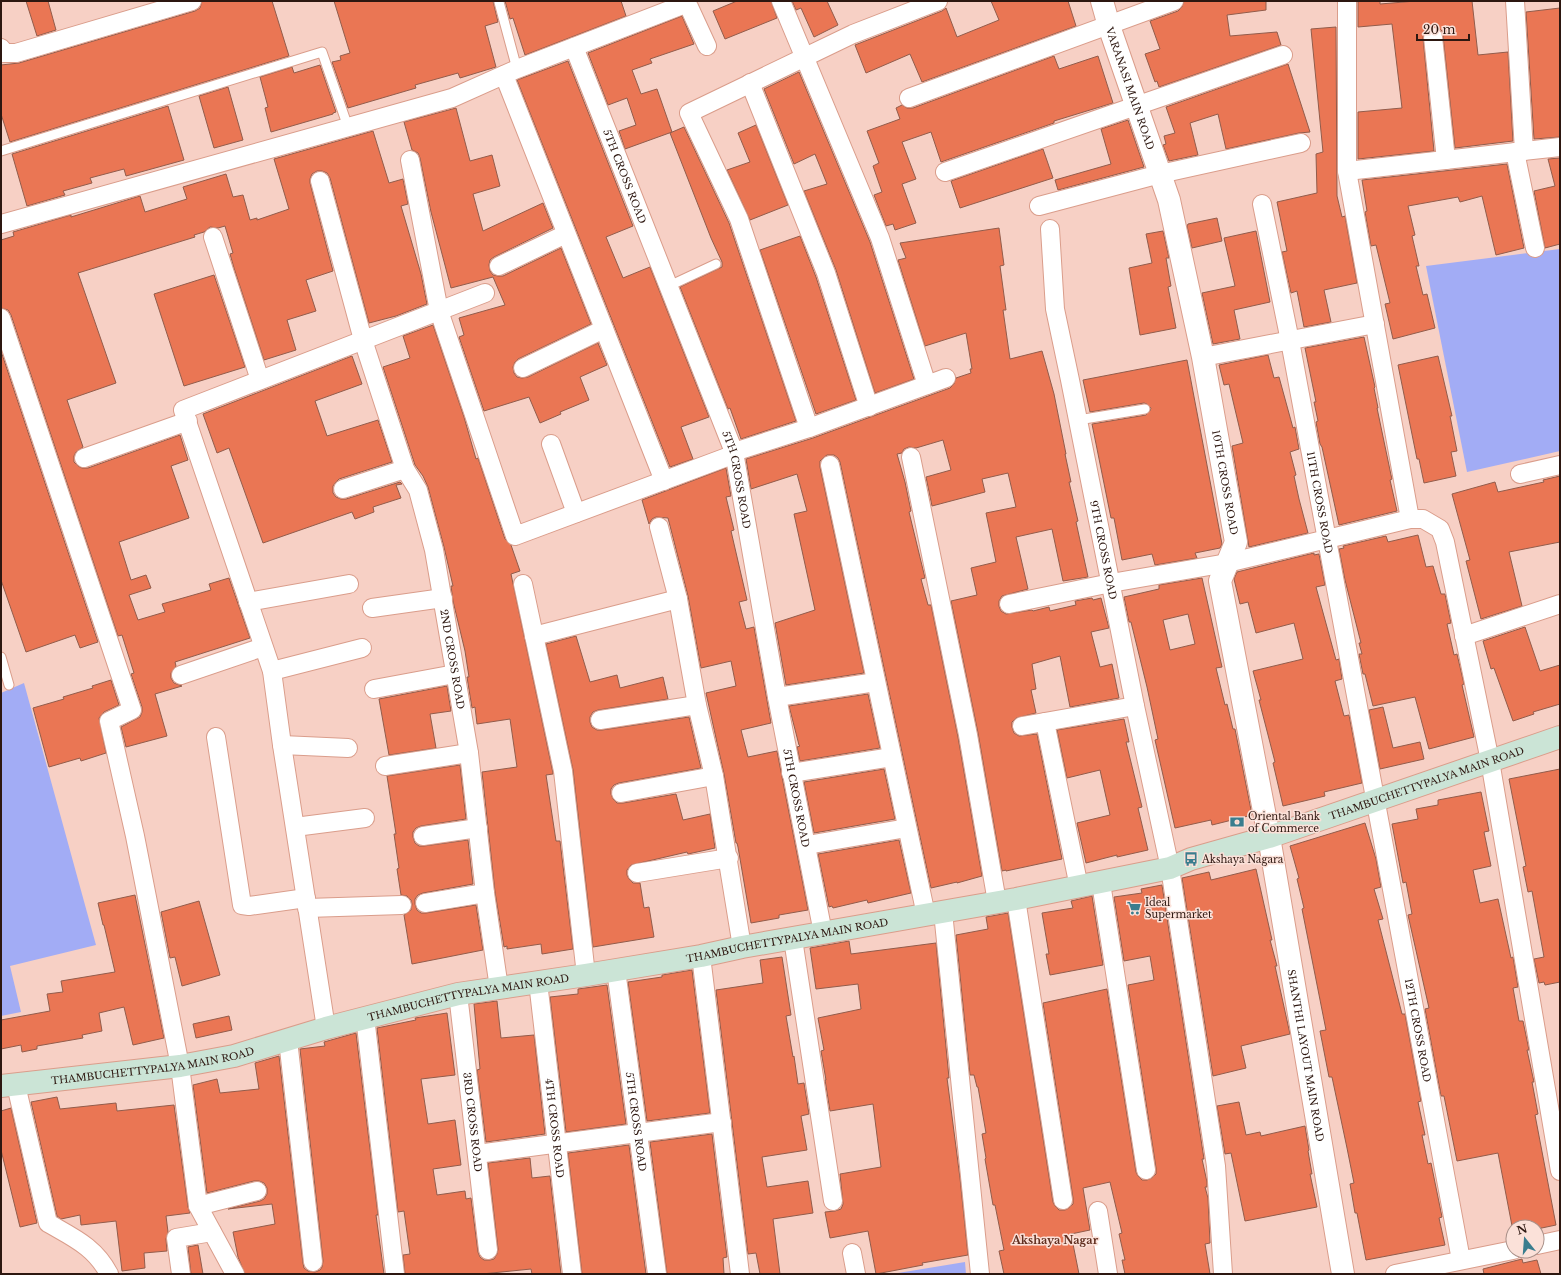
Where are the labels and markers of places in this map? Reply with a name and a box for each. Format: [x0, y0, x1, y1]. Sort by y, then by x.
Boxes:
place label: Oriental Bank of Commerce [1248, 810, 1321, 835]
bank icon: Oriental Bank of Commerce [1229, 814, 1245, 830]
bus stop icon: Akshaya Nagara [1183, 851, 1199, 867]
place label: Akshaya Nagara [1201, 853, 1284, 866]
place label: Ideal Supermarket [1145, 896, 1212, 921]
supermarket icon: Ideal Supermarket [1126, 900, 1142, 916]

